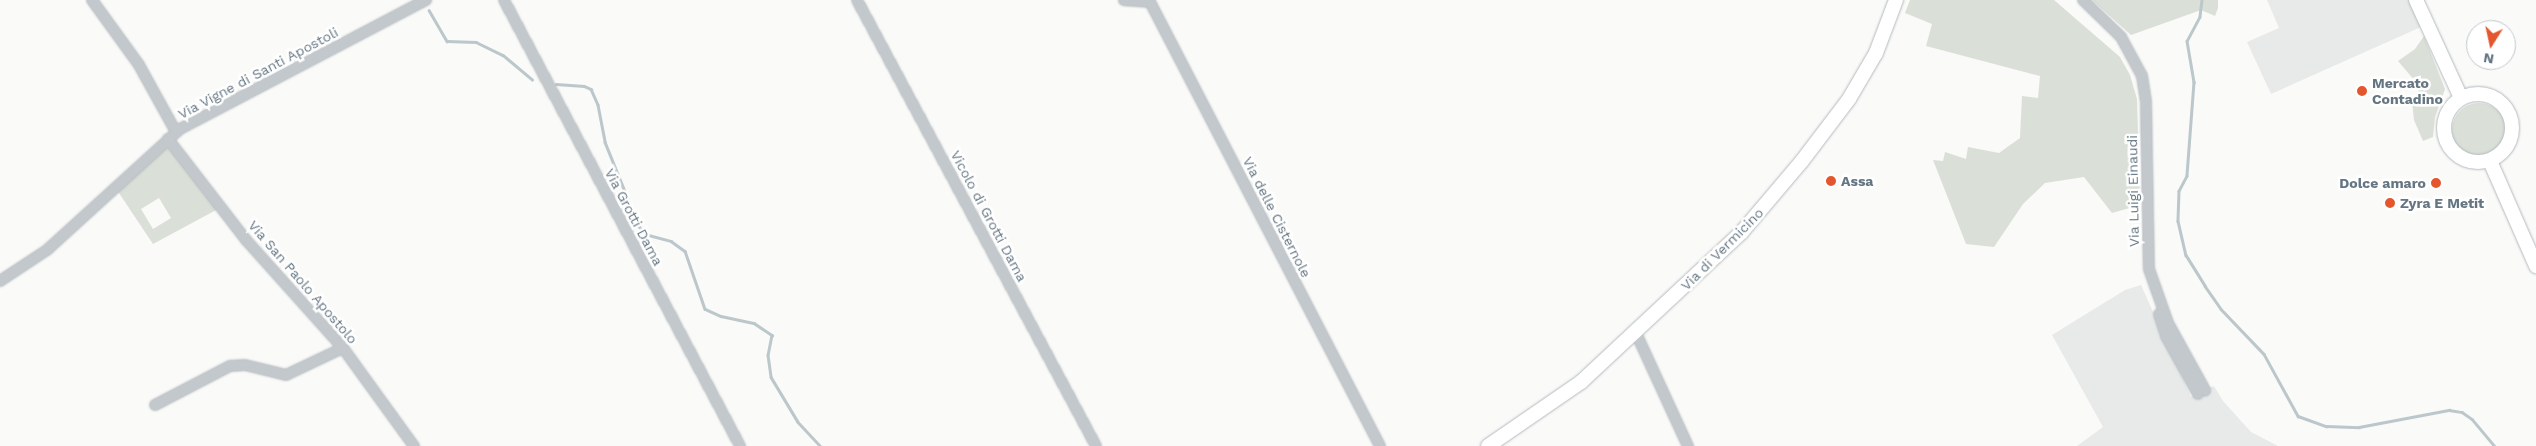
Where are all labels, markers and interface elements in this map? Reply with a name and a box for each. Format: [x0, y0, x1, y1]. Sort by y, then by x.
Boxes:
north arrow [2466, 20, 2516, 70]
street label: Via Vigne di Santi Apostoli [174, 23, 342, 123]
text: N [2482, 50, 2495, 68]
place label: Mercato Contadino [2372, 75, 2443, 108]
marker: Mercato Contadino [2356, 85, 2368, 97]
street label: Via Luigi Einaudi [2124, 135, 2142, 247]
street label: Vicolo di Grotti Dama [947, 147, 1031, 285]
street label: Via delle Cisternole [1239, 154, 1315, 280]
street label: Via Grotti Dama [601, 165, 667, 269]
place label: Assa [1841, 173, 1873, 189]
marker: Assa [1825, 175, 1837, 187]
place label: Dolce amaro [2339, 175, 2426, 191]
marker: Dolce amaro [2430, 177, 2442, 189]
place label: Zyra E Metit [2400, 195, 2484, 211]
marker: Zyra E Metit [2384, 197, 2396, 209]
street label: Via di Vermicino [1677, 204, 1767, 294]
street label: Via San Paolo Apostolo [245, 217, 361, 347]

